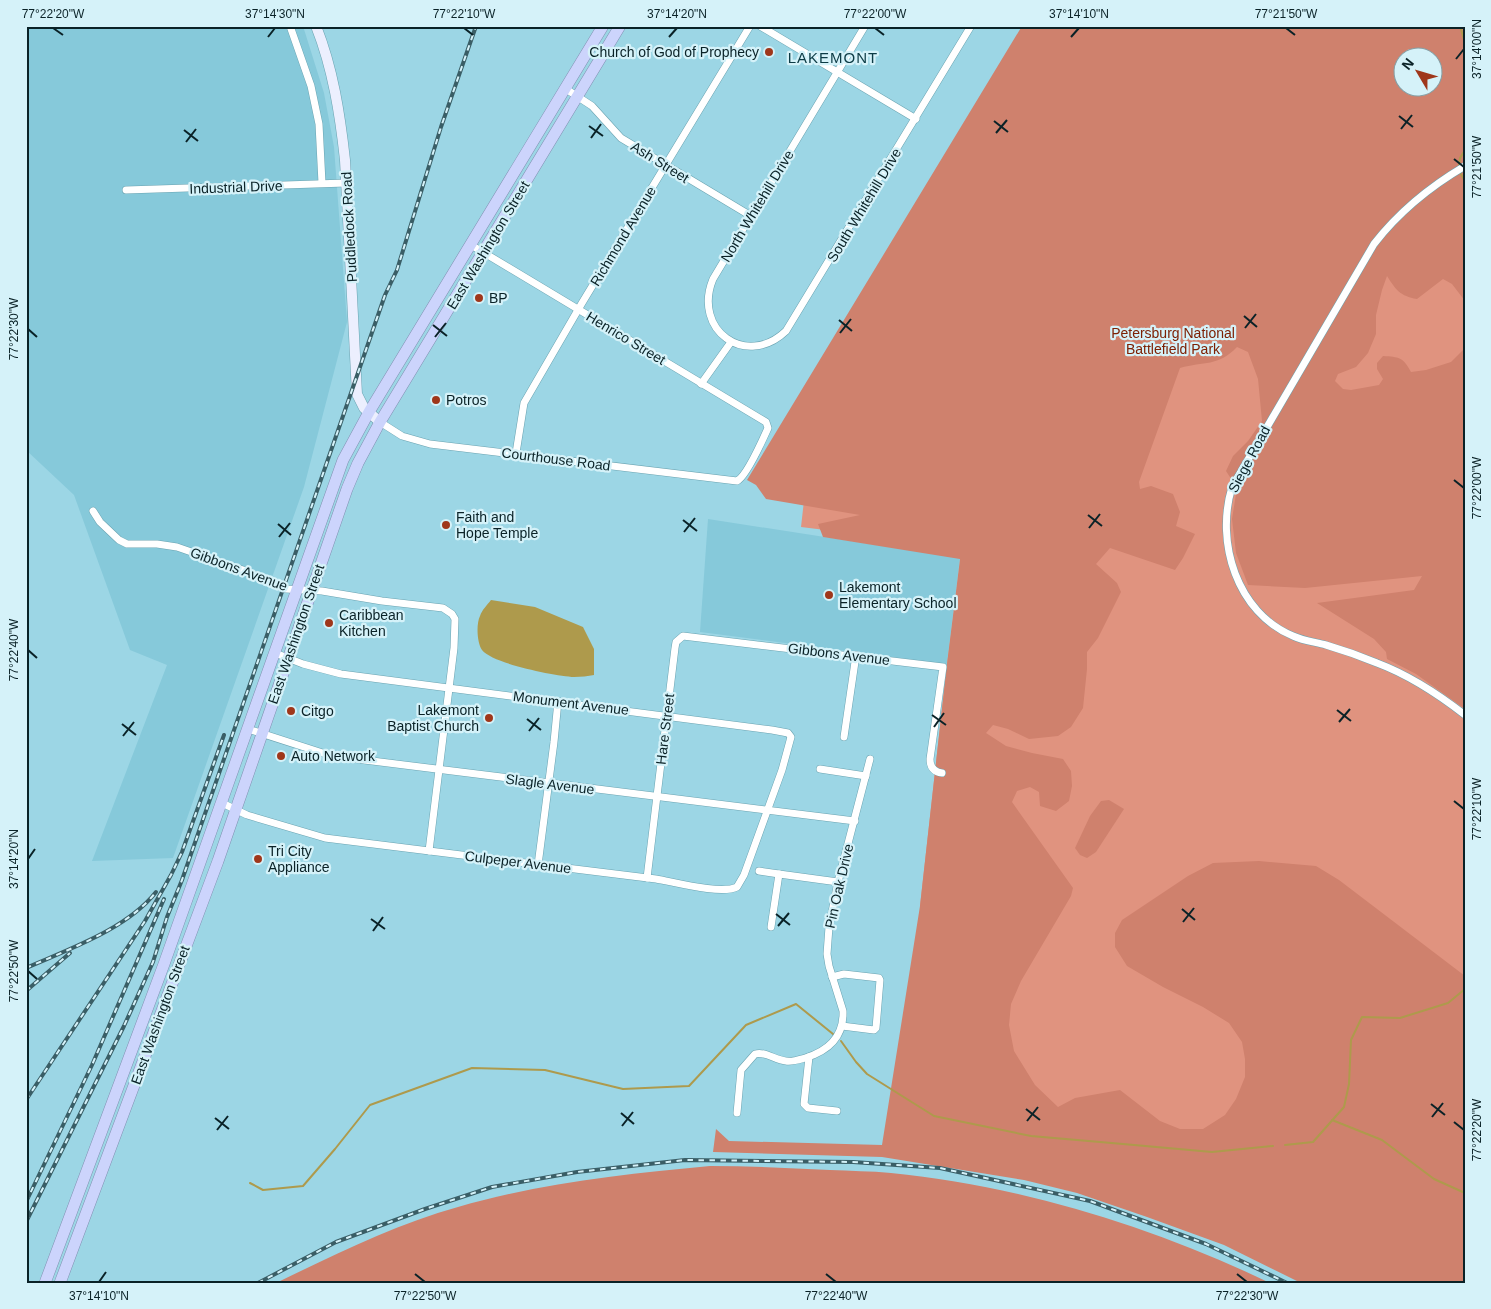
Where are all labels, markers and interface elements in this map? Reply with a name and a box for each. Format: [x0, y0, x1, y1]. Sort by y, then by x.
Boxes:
text: 77°22'20"W [22, 7, 85, 21]
text: 37°14'30"N [245, 7, 305, 21]
text: 77°22'10"W [433, 7, 496, 21]
text: 37°14'20"N [647, 7, 707, 21]
text: 77°22'00"W [844, 7, 907, 21]
text: 37°14'10"N [1049, 7, 1109, 21]
text: 77°21'50"W [1255, 7, 1318, 21]
text: 37°14'00"N [1470, 19, 1484, 79]
place label: Church of God of Prophecy [589, 44, 759, 60]
marker: Church of God of Prophecy [763, 46, 775, 58]
north arrow [1394, 48, 1444, 98]
district label: LAKEMONT [788, 49, 878, 66]
text: N [1398, 55, 1417, 73]
text: 77°21'50"W [1470, 135, 1484, 198]
street label: Ash Street [628, 138, 692, 186]
street label: South Whitehill Drive [824, 145, 904, 265]
street label: North Whitehill Drive [717, 147, 797, 265]
street label: Puddledock Road [338, 171, 360, 283]
street label: Industrial Drive [189, 177, 283, 197]
street label: East Washington Street [443, 178, 533, 312]
street label: Richmond Avenue [587, 183, 659, 289]
place label: BP [489, 290, 508, 306]
marker: BP [473, 292, 485, 304]
text: 77°22'30"W [7, 297, 21, 360]
street label: Henrico Street [584, 308, 669, 368]
park label: Petersburg National Battlefield Park [1111, 325, 1235, 357]
place label: Potros [446, 392, 486, 408]
marker: Potros [430, 394, 442, 406]
street label: Siege Road [1225, 423, 1273, 495]
street label: Courthouse Road [501, 444, 611, 474]
text: 77°22'00"W [1470, 456, 1484, 519]
place label: Faith and Hope Temple [456, 509, 538, 541]
marker: Faith and Hope Temple [440, 519, 452, 531]
street label: Gibbons Avenue [188, 544, 290, 594]
street label: East Washington Street [265, 562, 327, 706]
place label: Lakemont Elementary School [839, 579, 957, 611]
marker: Lakemont Elementary School [823, 589, 835, 601]
place label: Caribbean Kitchen [339, 607, 404, 639]
marker: Caribbean Kitchen [323, 617, 335, 629]
text: 77°22'40"W [7, 618, 21, 681]
street label: Gibbons Avenue [787, 640, 891, 668]
street label: Monument Avenue [512, 688, 630, 718]
street label: Hare Street [653, 692, 677, 766]
place label: Lakemont Baptist Church [387, 702, 479, 734]
place label: Citgo [301, 703, 334, 719]
marker: Citgo [285, 705, 297, 717]
marker: Lakemont Baptist Church [483, 712, 495, 724]
place label: Auto Network [291, 748, 376, 764]
marker: Auto Network [275, 750, 287, 762]
street label: Slagle Avenue [505, 771, 595, 797]
text: 77°22'10"W [1470, 777, 1484, 840]
text: 37°14'20"N [7, 829, 21, 889]
street label: Pin Oak Drive [821, 842, 857, 930]
place label: Tri City Appliance [268, 843, 330, 875]
street label: Culpeper Avenue [464, 848, 572, 876]
marker: Tri City Appliance [252, 853, 264, 865]
text: 77°22'50"W [7, 939, 21, 1002]
street label: East Washington Street [127, 943, 193, 1087]
text: 77°22'20"W [1470, 1098, 1484, 1161]
text: 37°14'10"N [69, 1289, 129, 1303]
text: 77°22'50"W [394, 1289, 457, 1303]
text: 77°22'40"W [805, 1289, 868, 1303]
text: 77°22'30"W [1216, 1289, 1279, 1303]

